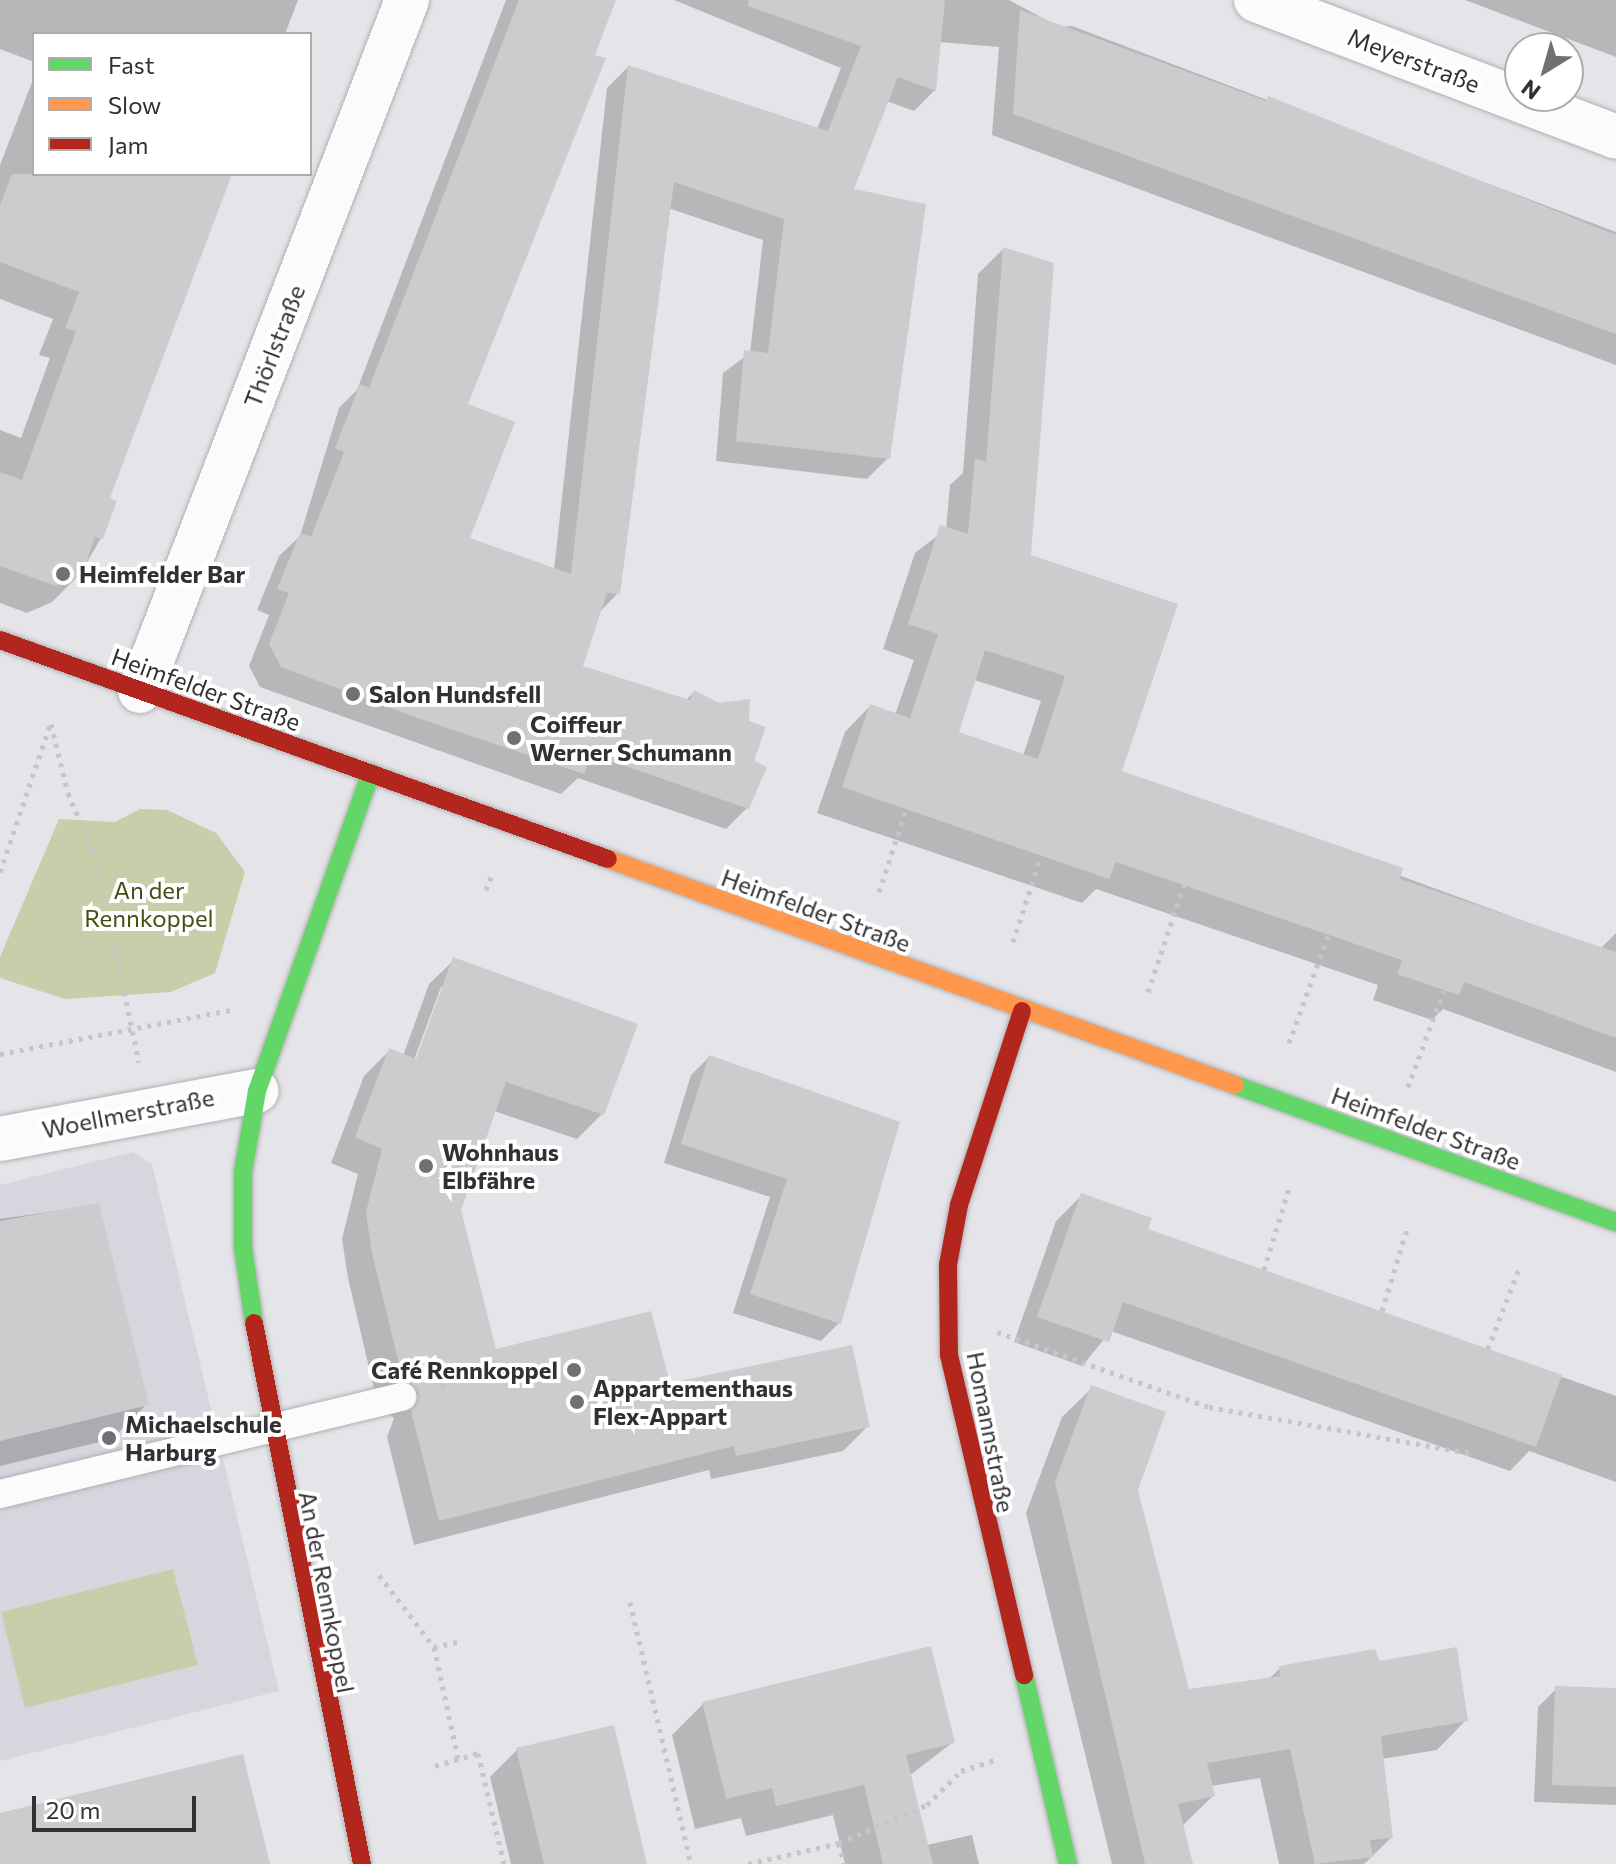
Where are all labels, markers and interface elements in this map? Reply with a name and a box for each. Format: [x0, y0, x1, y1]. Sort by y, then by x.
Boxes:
street label: Meyerstraße [1344, 22, 1484, 98]
legend [32, 32, 312, 176]
north arrow [1504, 32, 1584, 112]
text: Fast [108, 50, 155, 79]
text: N [1516, 74, 1545, 106]
text: Slow [108, 90, 161, 119]
text: Jam [108, 130, 148, 159]
street label: Thörlstraße [237, 281, 311, 411]
place label: Heimfelder Bar [79, 560, 245, 588]
marker: Heimfelder Bar [54, 565, 72, 583]
street label: Heimfelder Straße [108, 641, 304, 737]
place label: Salon Hundsfell [369, 680, 541, 708]
marker: Salon Hundsfell [344, 685, 362, 703]
place label: Coiffeur Werner Schumann [530, 710, 732, 766]
marker: Coiffeur Werner Schumann [505, 729, 523, 747]
street label: Heimfelder Straße [718, 862, 914, 958]
park label: An der Rennkoppel [84, 876, 214, 932]
street label: Heimfelder Straße [1328, 1080, 1524, 1176]
street label: Woellmerstraße [40, 1082, 216, 1144]
place label: Wohnhaus Elbfähre [442, 1138, 559, 1194]
marker: Wohnhaus Elbfähre [417, 1157, 435, 1175]
street label: Homannstraße [961, 1349, 1021, 1515]
place label: Café Rennkoppel [371, 1356, 558, 1384]
marker: Café Rennkoppel [565, 1361, 583, 1379]
place label: Appartementhaus Flex-Appart [593, 1374, 793, 1430]
marker: Appartementhaus Flex-Appart [568, 1393, 586, 1411]
place label: Michaelschule Harburg [125, 1410, 282, 1466]
marker: Michaelschule Harburg [100, 1429, 118, 1447]
street label: An der Rennkoppel [293, 1489, 361, 1695]
scale bar [36, 1780, 200, 1830]
text: 20 m [46, 1795, 100, 1824]

